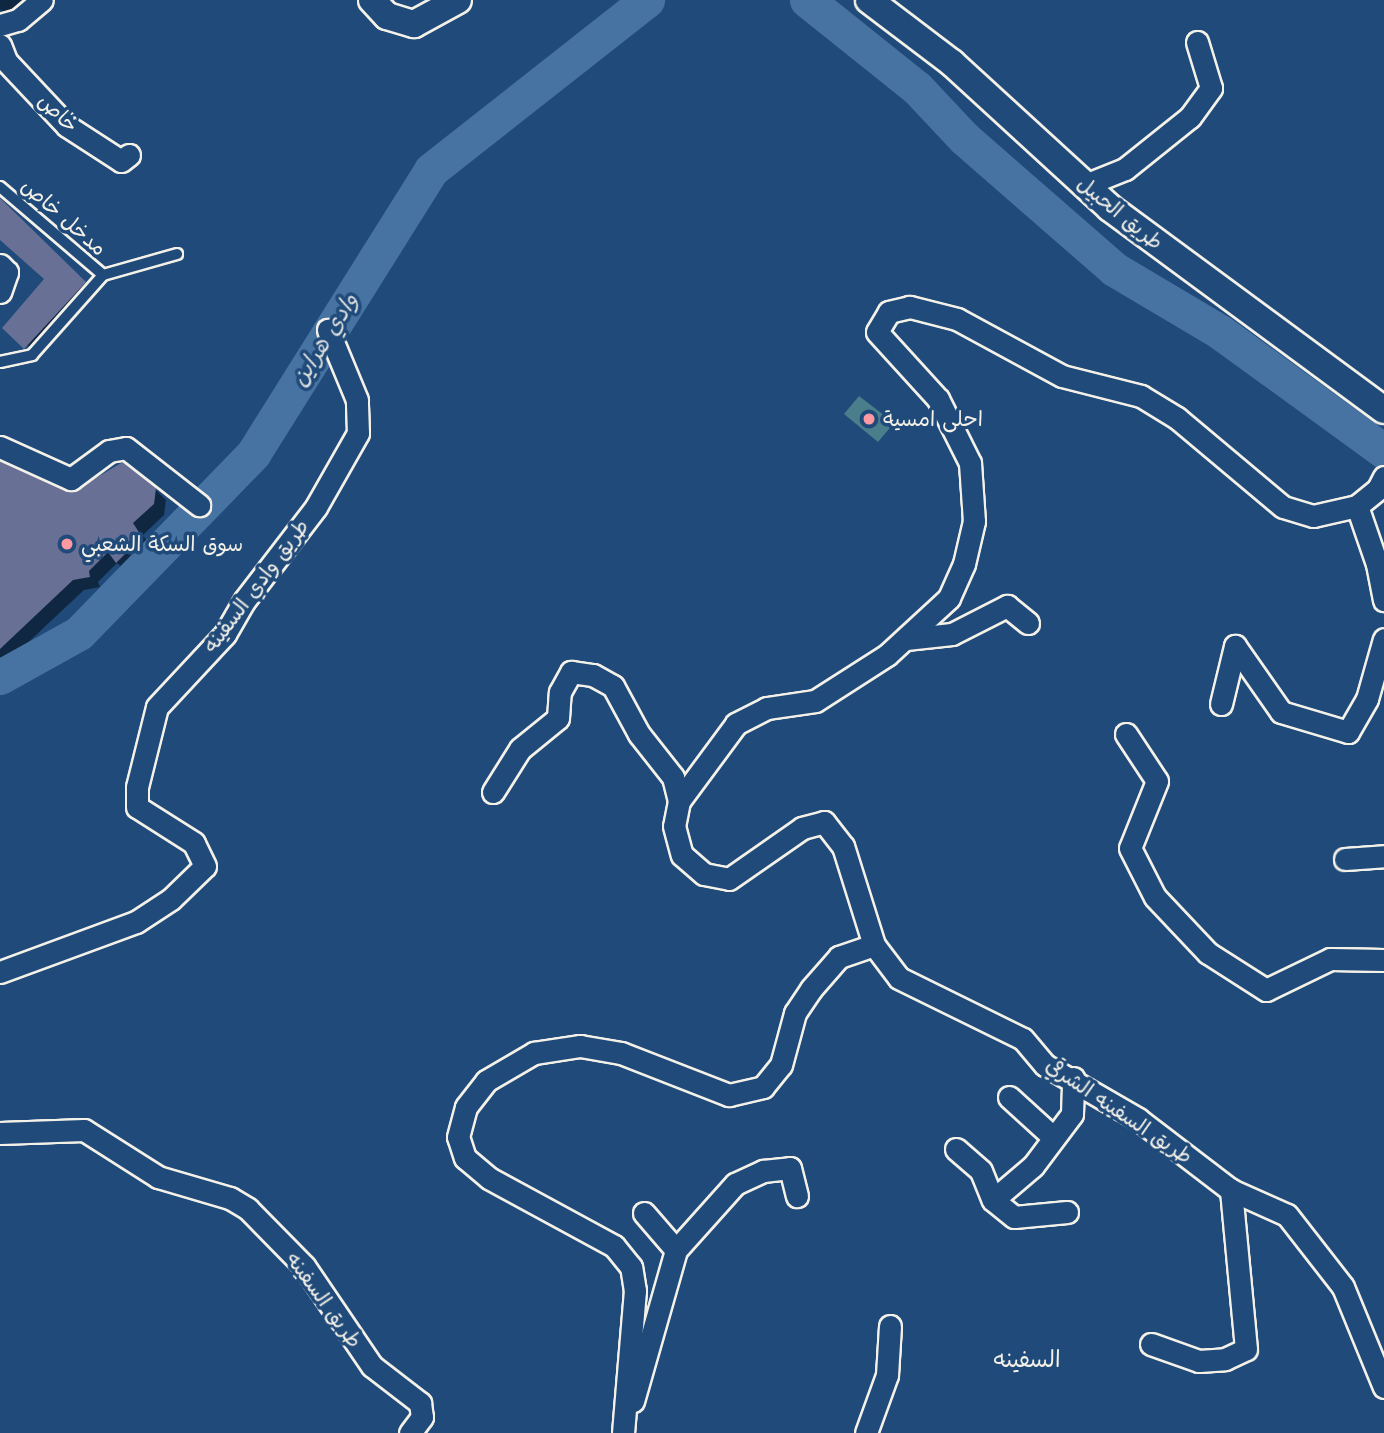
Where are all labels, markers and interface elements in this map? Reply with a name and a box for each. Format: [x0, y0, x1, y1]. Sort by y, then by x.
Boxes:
street label: خاص [33, 88, 83, 138]
street label: طريق الحبيل [1072, 171, 1168, 255]
street label: مدخل خاص [16, 173, 112, 261]
water label: وادي هراين [286, 288, 364, 392]
place label: احلى امسية [883, 406, 983, 432]
marker: احلى امسية [861, 411, 877, 427]
street label: طريق وادي السفينه [198, 514, 314, 658]
place label: سوق السكة الشعبي [81, 531, 243, 557]
marker: سوق السكة الشعبي [59, 536, 75, 552]
street label: طريق السفينه الشرقي [1041, 1053, 1197, 1169]
street label: طريق السفينه [281, 1247, 367, 1353]
district label: السفينه [993, 1346, 1061, 1374]

